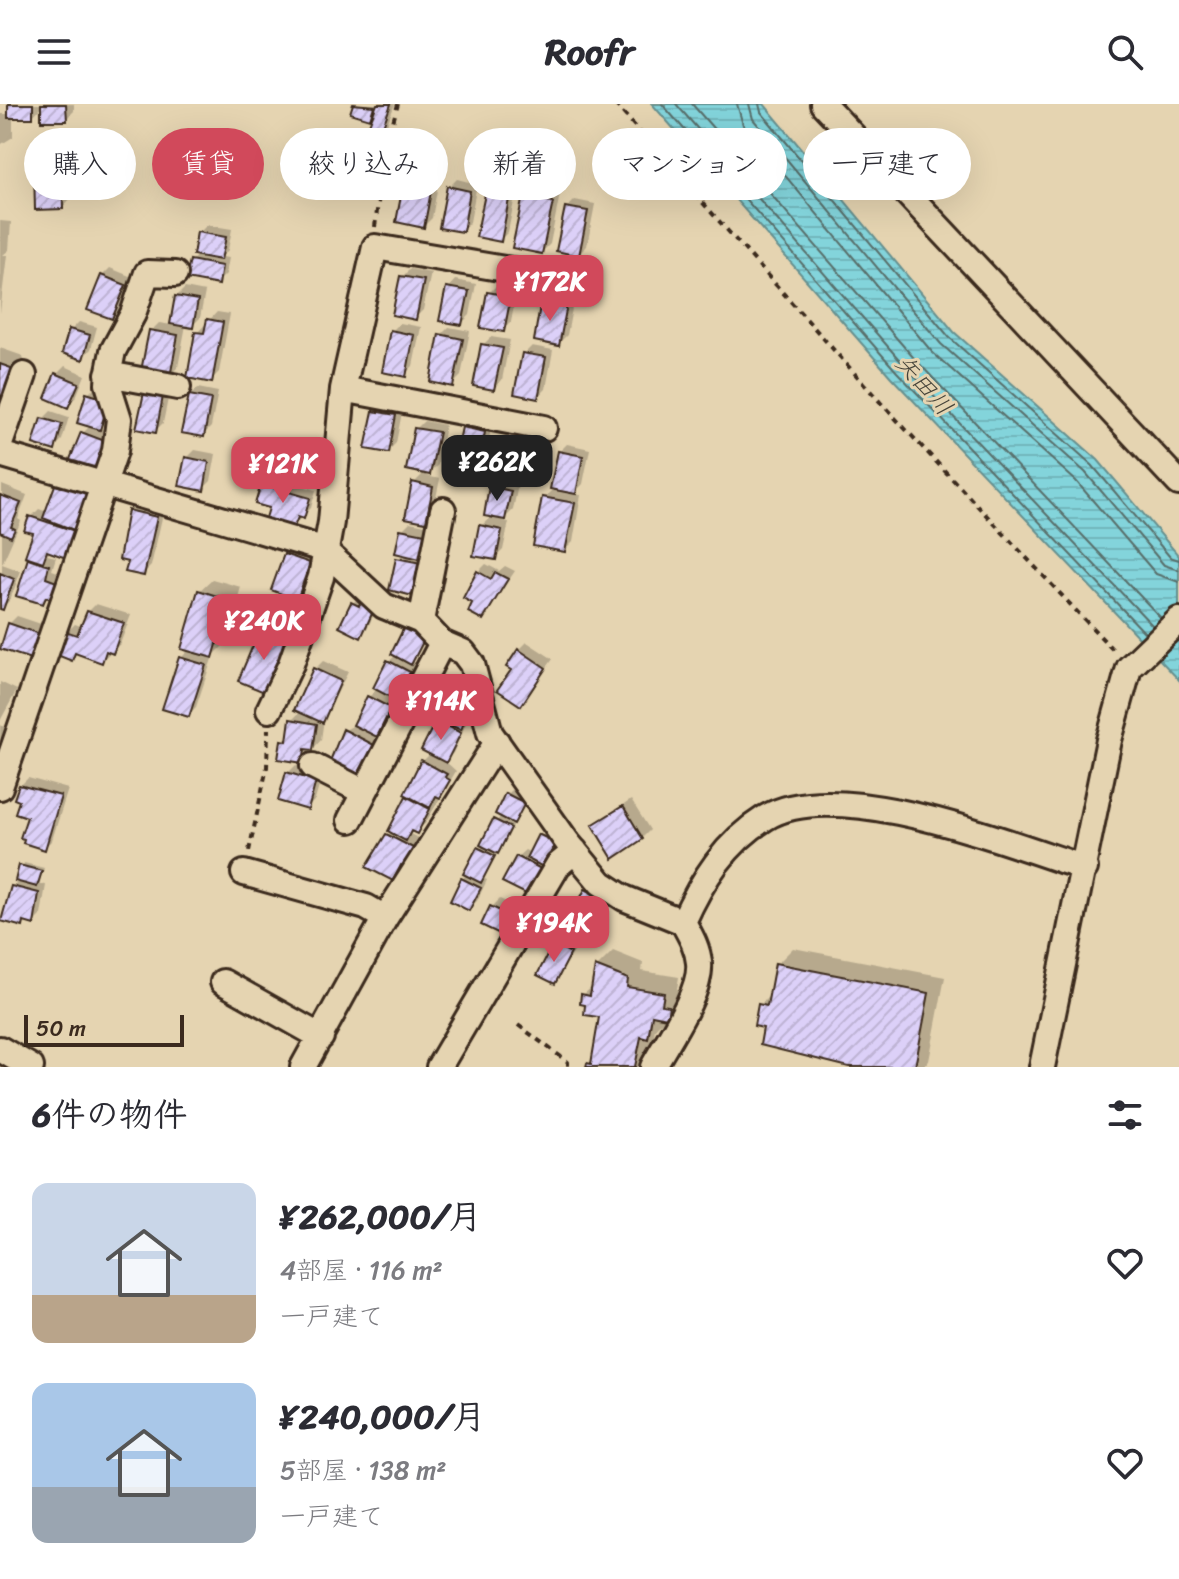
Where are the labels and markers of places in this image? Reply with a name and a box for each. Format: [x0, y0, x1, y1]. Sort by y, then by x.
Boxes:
pin: ¥172K [494, 255, 606, 323]
pin: ¥262K [441, 435, 553, 503]
pin: ¥121K [227, 437, 339, 505]
pin: ¥240K [208, 594, 320, 662]
pin: ¥114K [385, 674, 497, 742]
pin: ¥194K [498, 896, 610, 964]

